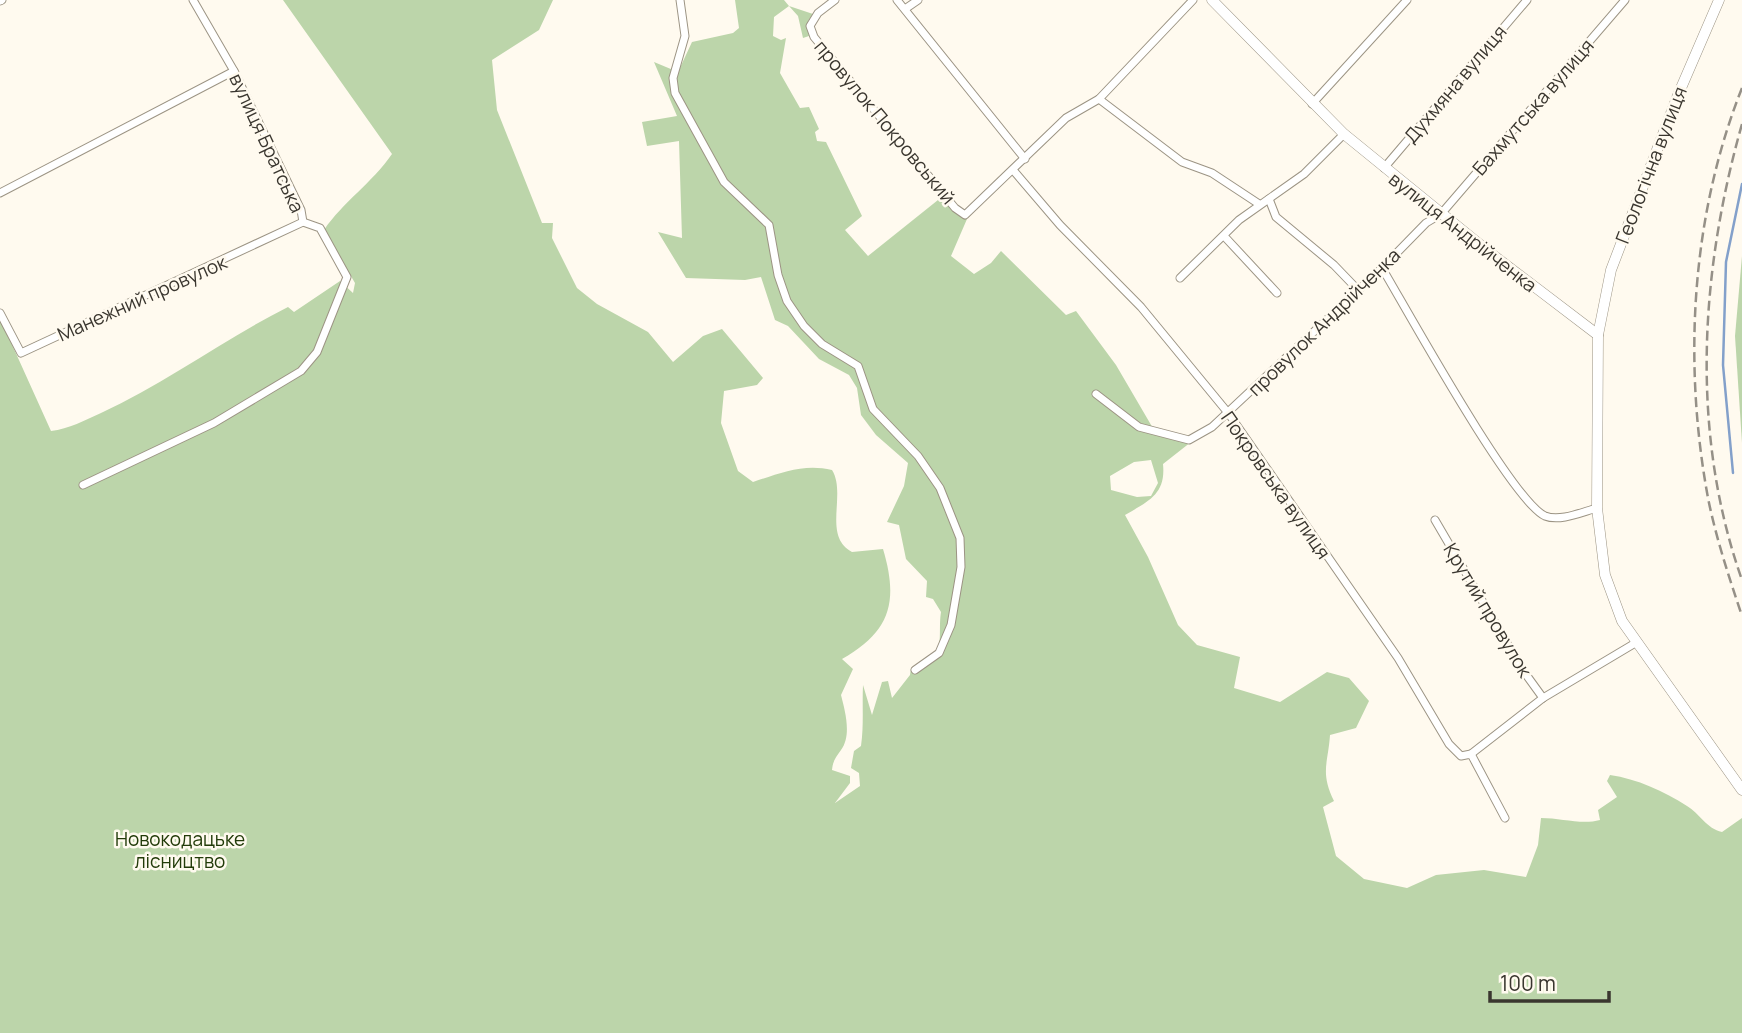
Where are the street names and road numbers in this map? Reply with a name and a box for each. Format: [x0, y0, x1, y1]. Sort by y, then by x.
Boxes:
street label: Духмяна вулиця [1398, 19, 1512, 149]
street label: Бахмутська вулиця [1466, 33, 1600, 181]
street label: провулок Покровський [809, 34, 961, 210]
street label: вулиця Братська [223, 69, 311, 217]
street label: Геологічна вулиця [1609, 83, 1693, 247]
street label: вулиця Андрійченка [1384, 166, 1542, 298]
street label: провулок Андрійченка [1242, 242, 1406, 402]
street label: Манежний провулок [53, 249, 231, 347]
street label: Покровська вулиця [1215, 406, 1337, 564]
street label: Крутий провулок [1438, 538, 1539, 682]

